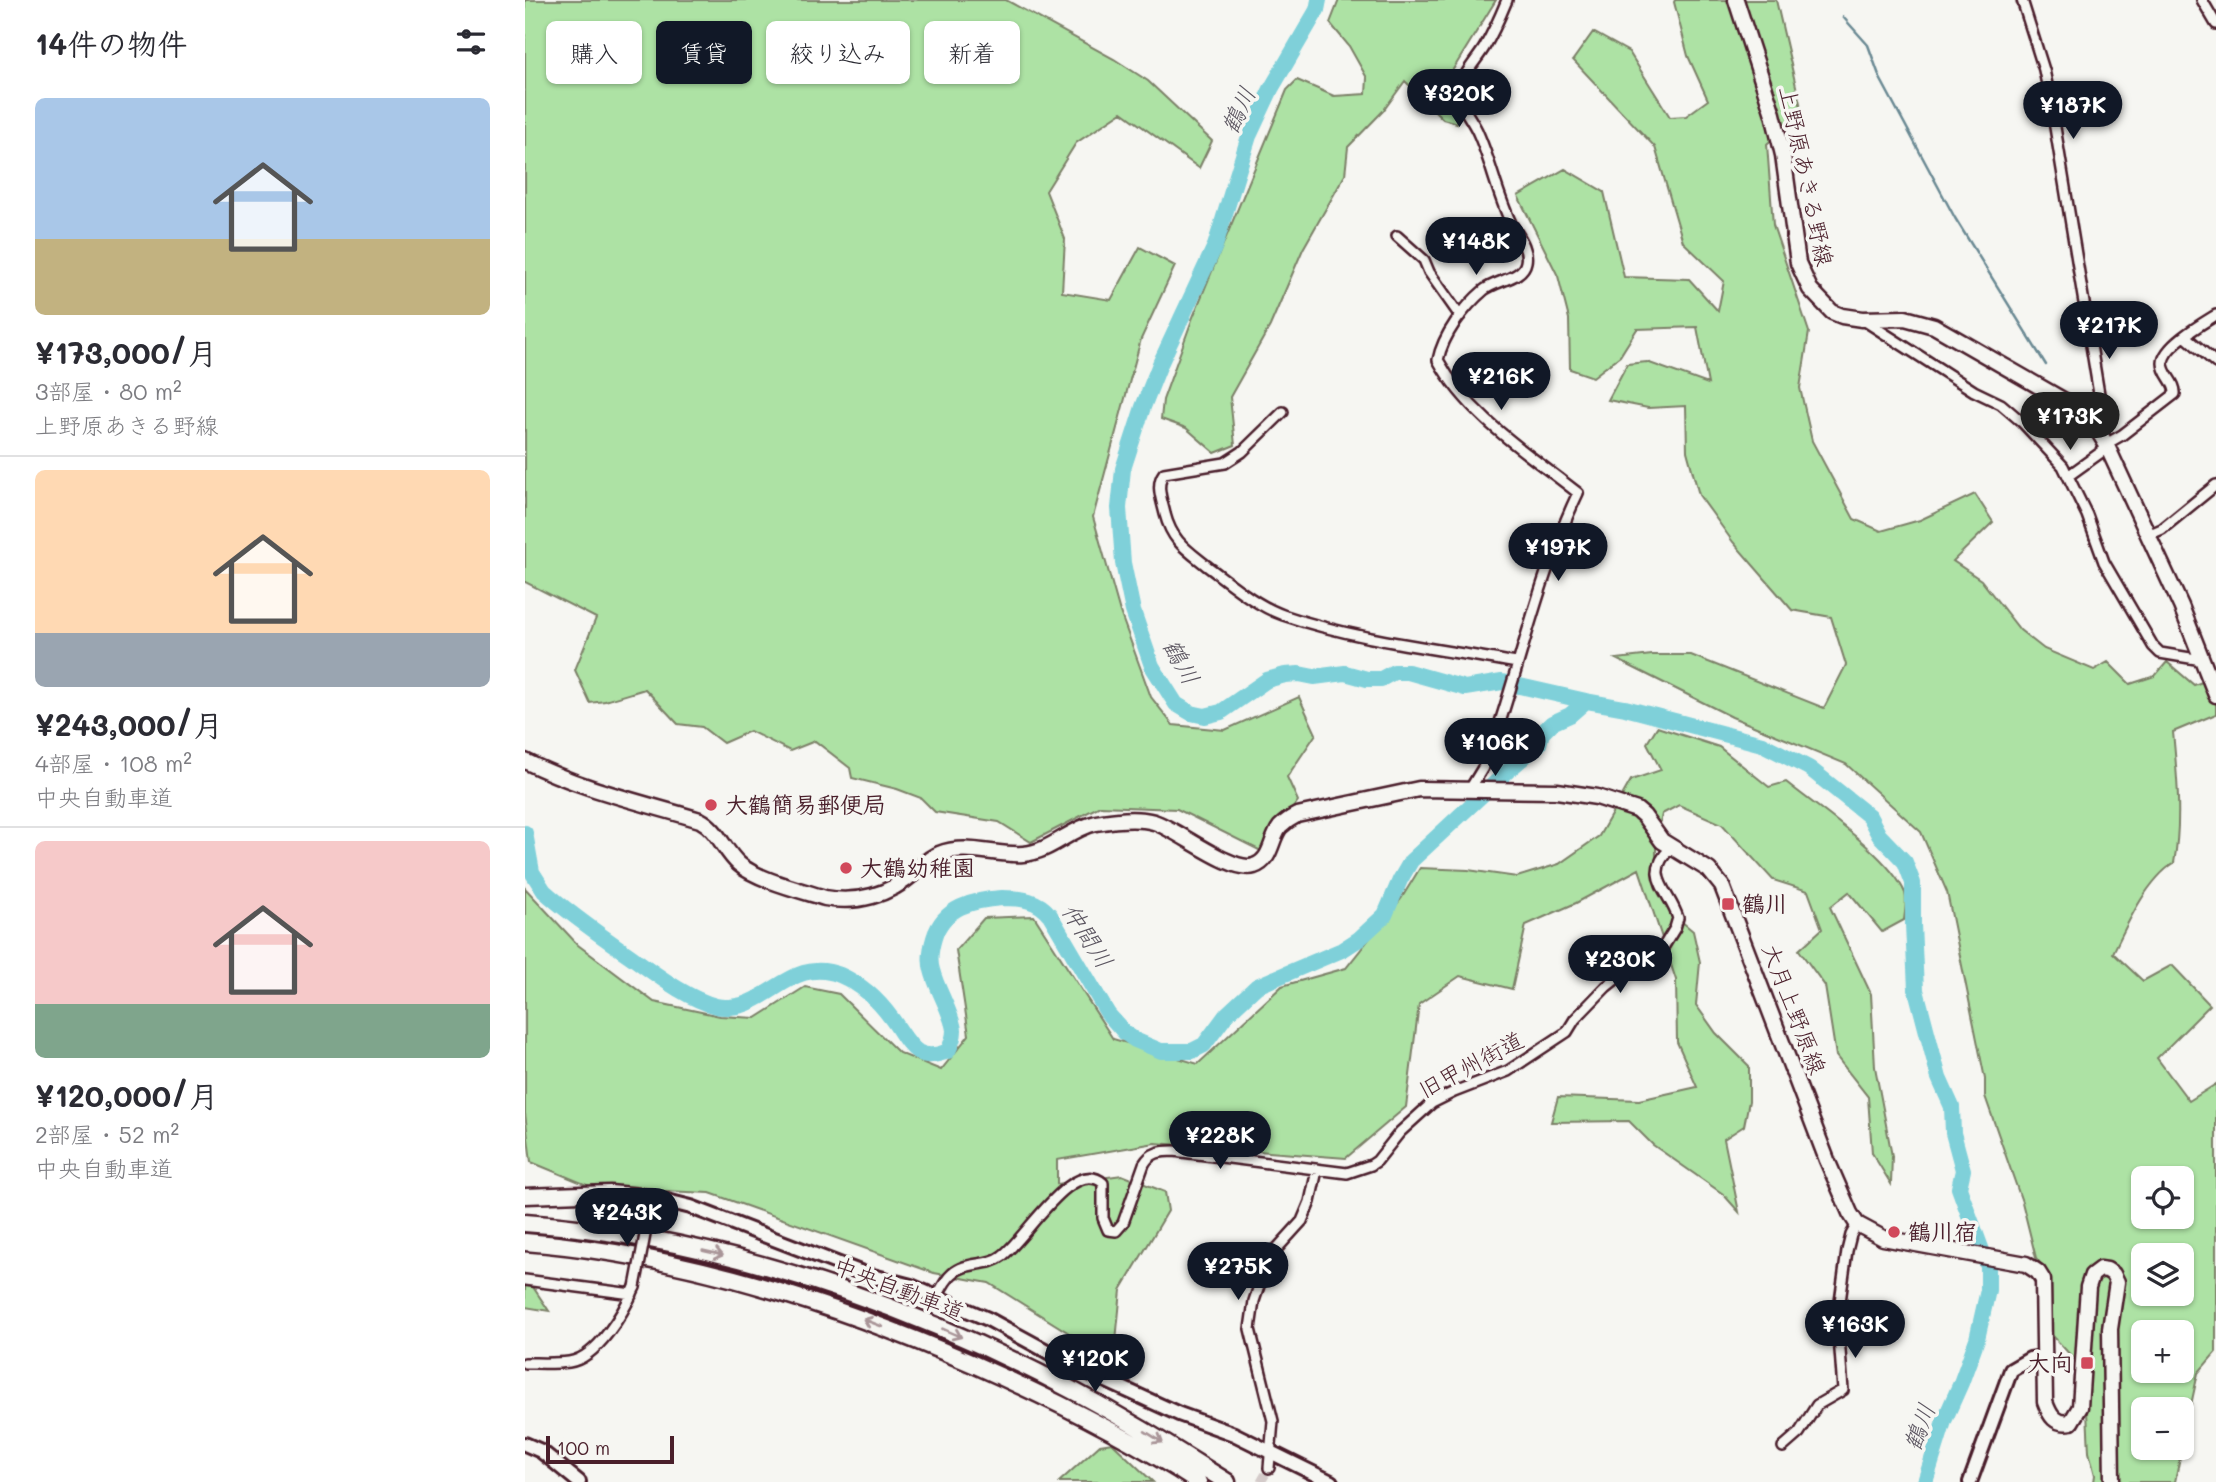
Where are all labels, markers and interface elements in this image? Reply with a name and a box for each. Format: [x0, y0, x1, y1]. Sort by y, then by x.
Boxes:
chip: 購入 [546, 21, 642, 84]
chip: 賃貸 [656, 21, 752, 84]
chip: 絞り込み [766, 21, 910, 84]
chip: 新着 [924, 21, 1020, 84]
text: 14件の物件 [35, 23, 187, 63]
icon: filters [452, 23, 490, 61]
pin: ¥320K [1410, 69, 1508, 129]
text: ¥320K [1423, 77, 1495, 107]
water label: 鶴川 [1213, 81, 1262, 138]
pin: ¥187K [2024, 82, 2122, 141]
street label: 上野原あきる野線 [1773, 83, 1841, 269]
text: ¥187K [2039, 89, 2107, 119]
icon: home [200, 144, 326, 270]
pin: ¥148K [1427, 218, 1525, 277]
text: ¥148K [1441, 225, 1511, 255]
pin: ¥217K [2060, 302, 2158, 361]
text: ¥217K [2076, 309, 2142, 339]
text: ¥173,000/月 [35, 332, 217, 372]
pin: ¥216K [1452, 352, 1550, 412]
text: ¥216K [1467, 360, 1535, 390]
text: 3部屋 · 80 m² [35, 376, 182, 406]
pin: ¥173K [2021, 392, 2119, 452]
text: ¥173K [2037, 400, 2104, 430]
text: 上野原あきる野線 [35, 410, 219, 440]
icon: home [200, 516, 326, 642]
pin: ¥197K [1509, 524, 1607, 583]
text: ¥197K [1524, 531, 1592, 561]
water label: 鶴川 [1157, 633, 1208, 690]
text: ¥243,000/月 [35, 704, 223, 744]
pin: ¥106K [1446, 718, 1544, 778]
text: ¥106K [1460, 726, 1530, 756]
text: 4部屋 · 108 m² [35, 748, 192, 778]
text: 中央自動車道 [35, 782, 173, 812]
place label: 大鶴簡易郵便局 [725, 789, 886, 819]
marker: 大鶴簡易郵便局 [703, 797, 719, 813]
place label: 大鶴幼稚園 [860, 852, 975, 882]
marker: 大鶴幼稚園 [838, 860, 854, 876]
icon: home [200, 887, 326, 1013]
place label: 鶴川 [1742, 888, 1788, 918]
marker: 鶴川 [1720, 896, 1736, 912]
water label: 仲間川 [1056, 897, 1121, 974]
pin: ¥230K [1571, 936, 1669, 995]
street label: 大月上野原線 [1756, 939, 1834, 1078]
text: ¥230K [1584, 943, 1656, 973]
street label: 旧甲州街道 [1413, 1024, 1528, 1104]
text: ¥120,000/月 [35, 1075, 219, 1115]
pin: ¥228K [1171, 1112, 1269, 1171]
text: 2部屋 · 52 m² [35, 1119, 179, 1149]
text: ¥228K [1185, 1119, 1255, 1149]
text: 中央自動車道 [35, 1153, 173, 1183]
map controls [2131, 1166, 2194, 1460]
button: locate [2131, 1166, 2194, 1229]
pin: ¥243K [578, 1188, 676, 1248]
text: ¥243K [591, 1196, 663, 1226]
place label: 鶴川宿 [1908, 1216, 1977, 1246]
marker: 鶴川宿 [1886, 1224, 1902, 1240]
pin: ¥275K [1189, 1242, 1287, 1302]
button: layers [2131, 1243, 2194, 1306]
one-way arrow [701, 1247, 724, 1260]
street label: 中央自動車道 [830, 1249, 969, 1327]
text: ¥275K [1203, 1250, 1273, 1280]
pin: ¥163K [1806, 1300, 1904, 1360]
text: ¥163K [1821, 1308, 1889, 1338]
one-way arrow [863, 1315, 884, 1328]
button: + [2131, 1320, 2194, 1383]
one-way arrow [940, 1327, 962, 1340]
pin: ¥120K [1046, 1334, 1144, 1394]
text: ¥120K [1061, 1342, 1129, 1372]
place label: 大向 [2027, 1347, 2073, 1377]
marker: 大向 [2079, 1355, 2095, 1371]
button: − [2131, 1397, 2194, 1460]
water label: 鶴川 [1896, 1399, 1941, 1454]
one-way arrow [1144, 1429, 1163, 1444]
scale bar [546, 1433, 674, 1465]
text: 100 m [557, 1435, 610, 1460]

